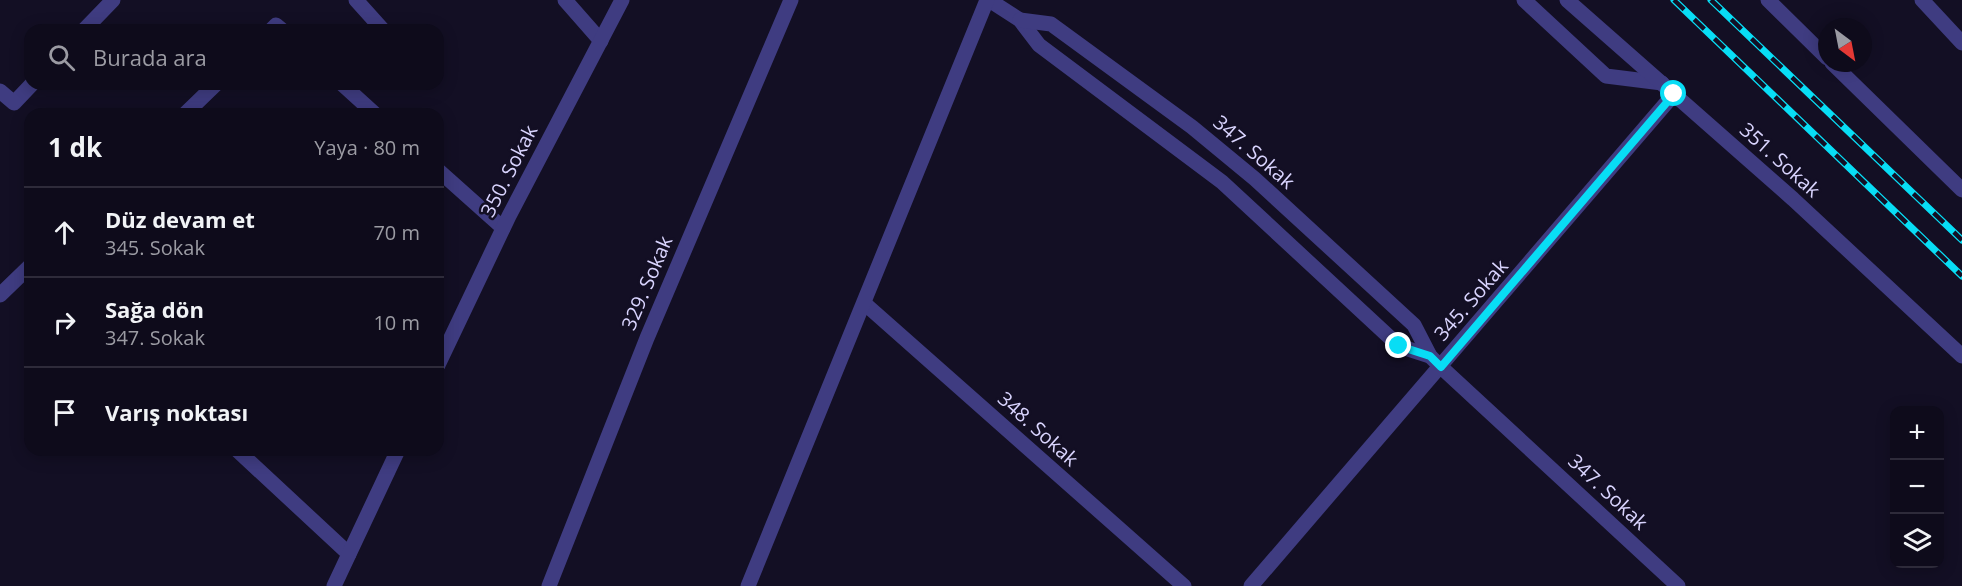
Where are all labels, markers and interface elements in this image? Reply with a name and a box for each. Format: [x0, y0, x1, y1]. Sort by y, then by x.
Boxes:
north arrow [1818, 18, 1872, 72]
search box [24, 24, 444, 90]
icon: search [45, 41, 78, 74]
text: Burada ara [93, 42, 207, 72]
route start [1660, 80, 1686, 106]
street label: 347. Sokak [1208, 109, 1301, 195]
street label: 351. Sokak [1734, 116, 1827, 203]
street label: 350. Sokak [474, 120, 543, 221]
text: 1 dk [48, 129, 102, 165]
text: Yaya · 80 m [314, 134, 420, 161]
text: Düz devam et [105, 204, 255, 234]
icon: ahead [48, 216, 81, 249]
text: 70 m [373, 219, 420, 246]
street label: 329. Sokak [615, 231, 679, 334]
text: 345. Sokak [105, 234, 205, 261]
street label: 345. Sokak [1428, 253, 1514, 346]
text: Sağa dön [105, 294, 204, 324]
icon: right [48, 306, 81, 339]
text: 10 m [373, 309, 420, 336]
text: 347. Sokak [105, 324, 205, 351]
route end [1385, 332, 1411, 358]
street label: 348. Sokak [992, 385, 1085, 472]
icon: arrive [48, 396, 81, 429]
text: Varış noktası [105, 397, 248, 427]
map controls [1890, 406, 1944, 568]
button: + [1890, 406, 1944, 460]
street label: 347. Sokak [1563, 448, 1654, 536]
button: − [1890, 460, 1944, 514]
button: layers [1890, 514, 1944, 568]

